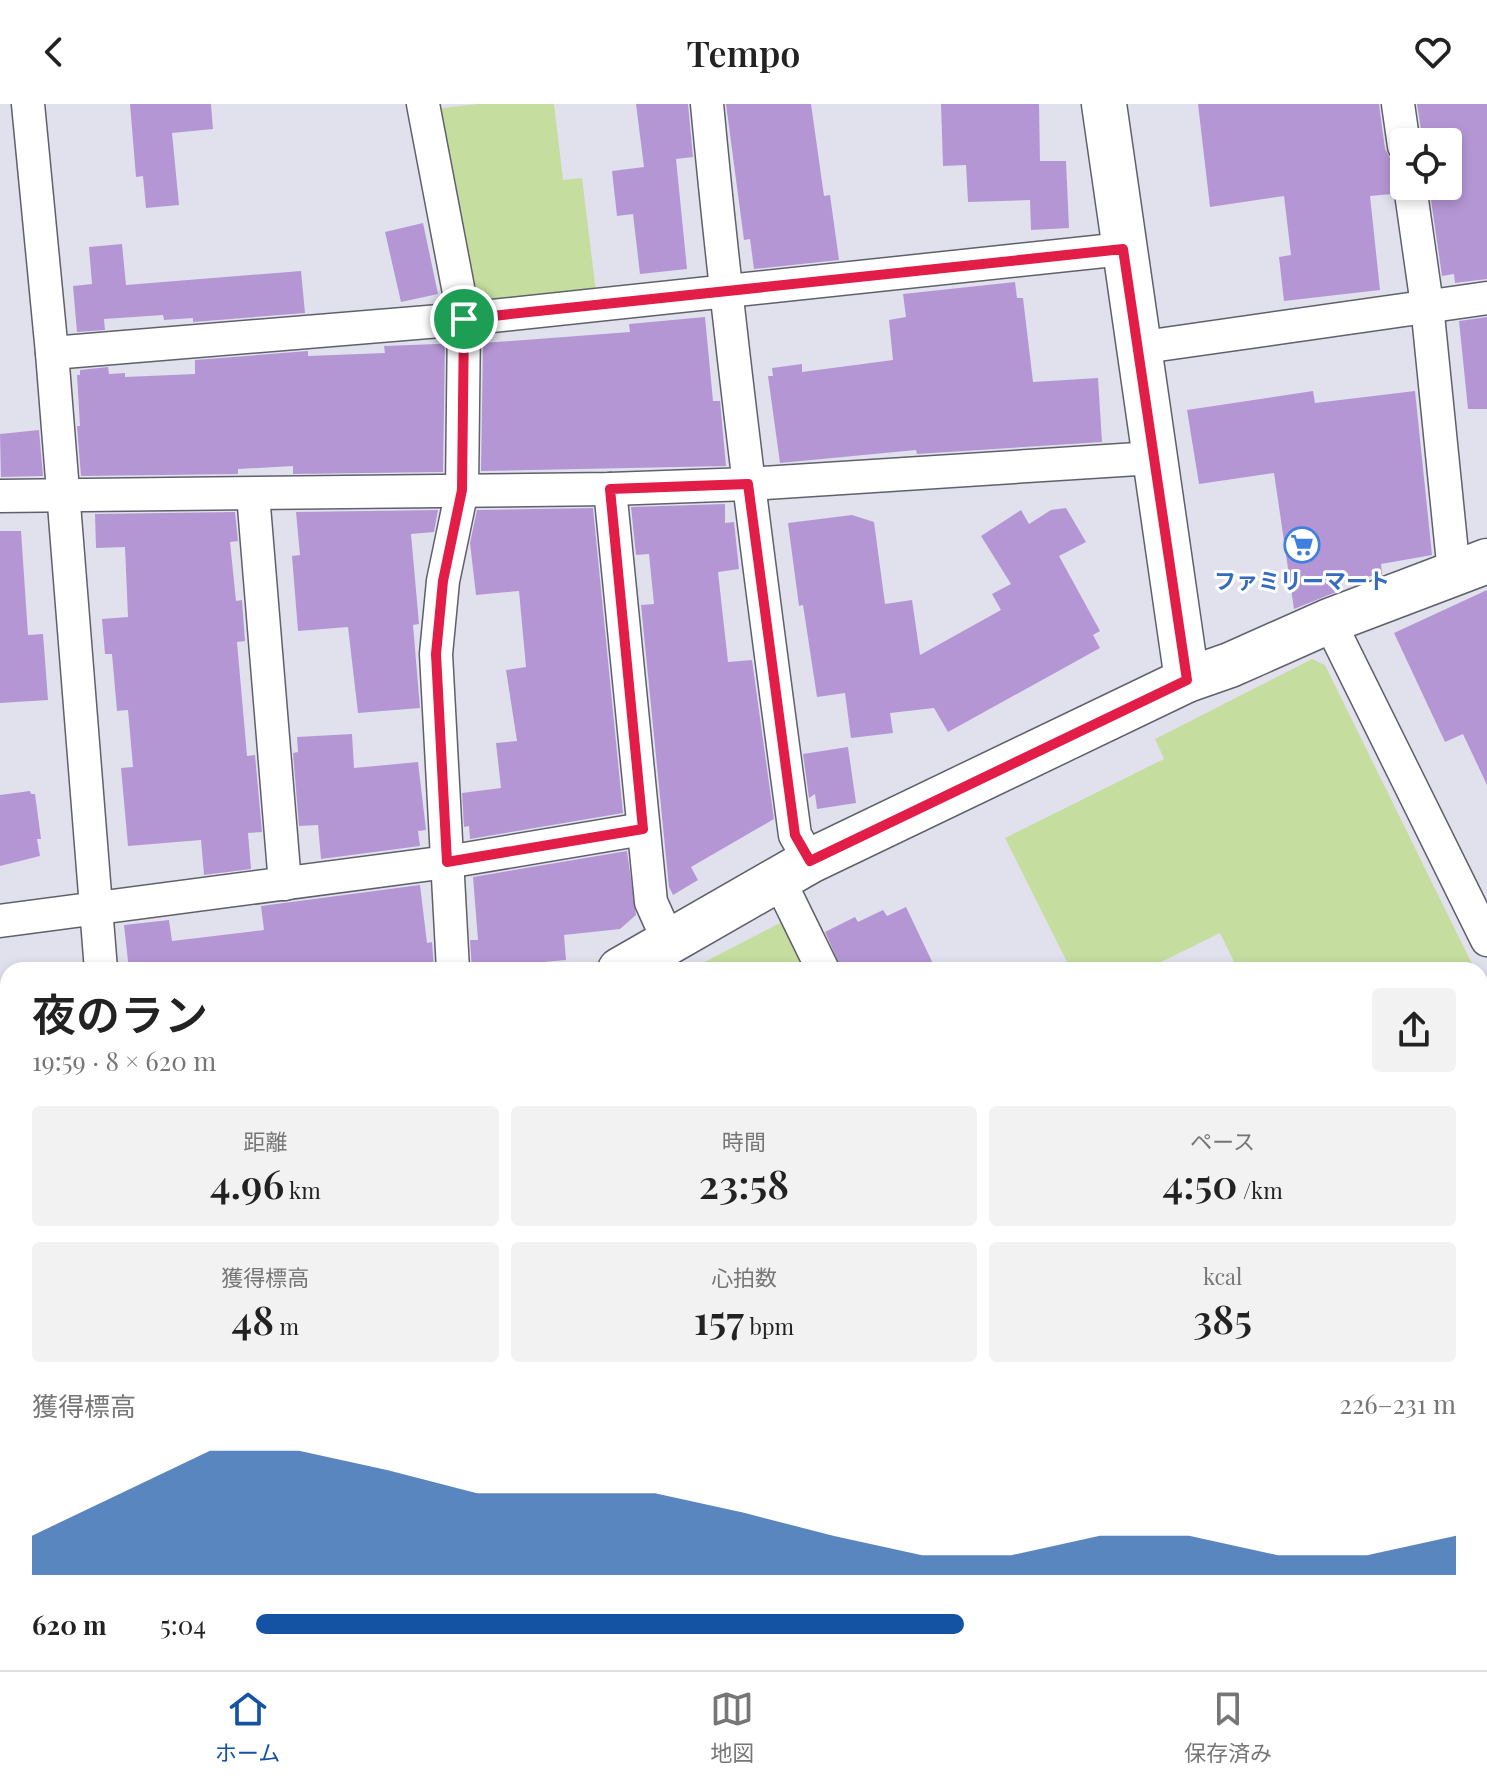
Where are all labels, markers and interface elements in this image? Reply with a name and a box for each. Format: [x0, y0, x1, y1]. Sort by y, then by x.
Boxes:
text: Tempo [687, 28, 800, 76]
icon: back [32, 30, 76, 74]
icon: heart [1411, 30, 1455, 74]
map controls [1390, 128, 1462, 200]
button: locate [1390, 128, 1462, 200]
pin [430, 285, 498, 353]
icon: arrive [442, 297, 486, 341]
supermarket icon: ファミリーマート [1283, 526, 1321, 564]
place label: ファミリーマート [1214, 565, 1390, 595]
text: 夜のラン [32, 983, 208, 1042]
button: share [1372, 988, 1456, 1072]
text: 19:59 · 8 × 620 m [32, 1043, 216, 1078]
text: 距離 [243, 1126, 287, 1156]
text: 時間 [722, 1126, 766, 1156]
text: ペース [1190, 1126, 1255, 1156]
text: 4.96 [210, 1156, 284, 1209]
text: 23:58 [699, 1156, 789, 1209]
text: 4:50 [1163, 1156, 1237, 1209]
text: km [284, 1175, 321, 1205]
text: /km [1237, 1175, 1283, 1205]
text: kcal [1203, 1261, 1242, 1291]
text: 獲得標高 [221, 1262, 309, 1292]
text: 心拍数 [711, 1262, 777, 1292]
text: 385 [1193, 1291, 1252, 1344]
text: 48 [232, 1292, 274, 1345]
text: 157 [694, 1292, 744, 1345]
text: m [274, 1311, 299, 1341]
text: bpm [744, 1311, 794, 1341]
text: 226–231 m [1339, 1386, 1456, 1421]
text: 獲得標高 [32, 1388, 136, 1423]
text: 620 m [32, 1607, 107, 1642]
text: 5:04 [160, 1607, 206, 1642]
tab: ホーム [215, 1687, 280, 1767]
tab: 地図 [710, 1687, 754, 1767]
tab: 保存済み [1184, 1687, 1272, 1767]

